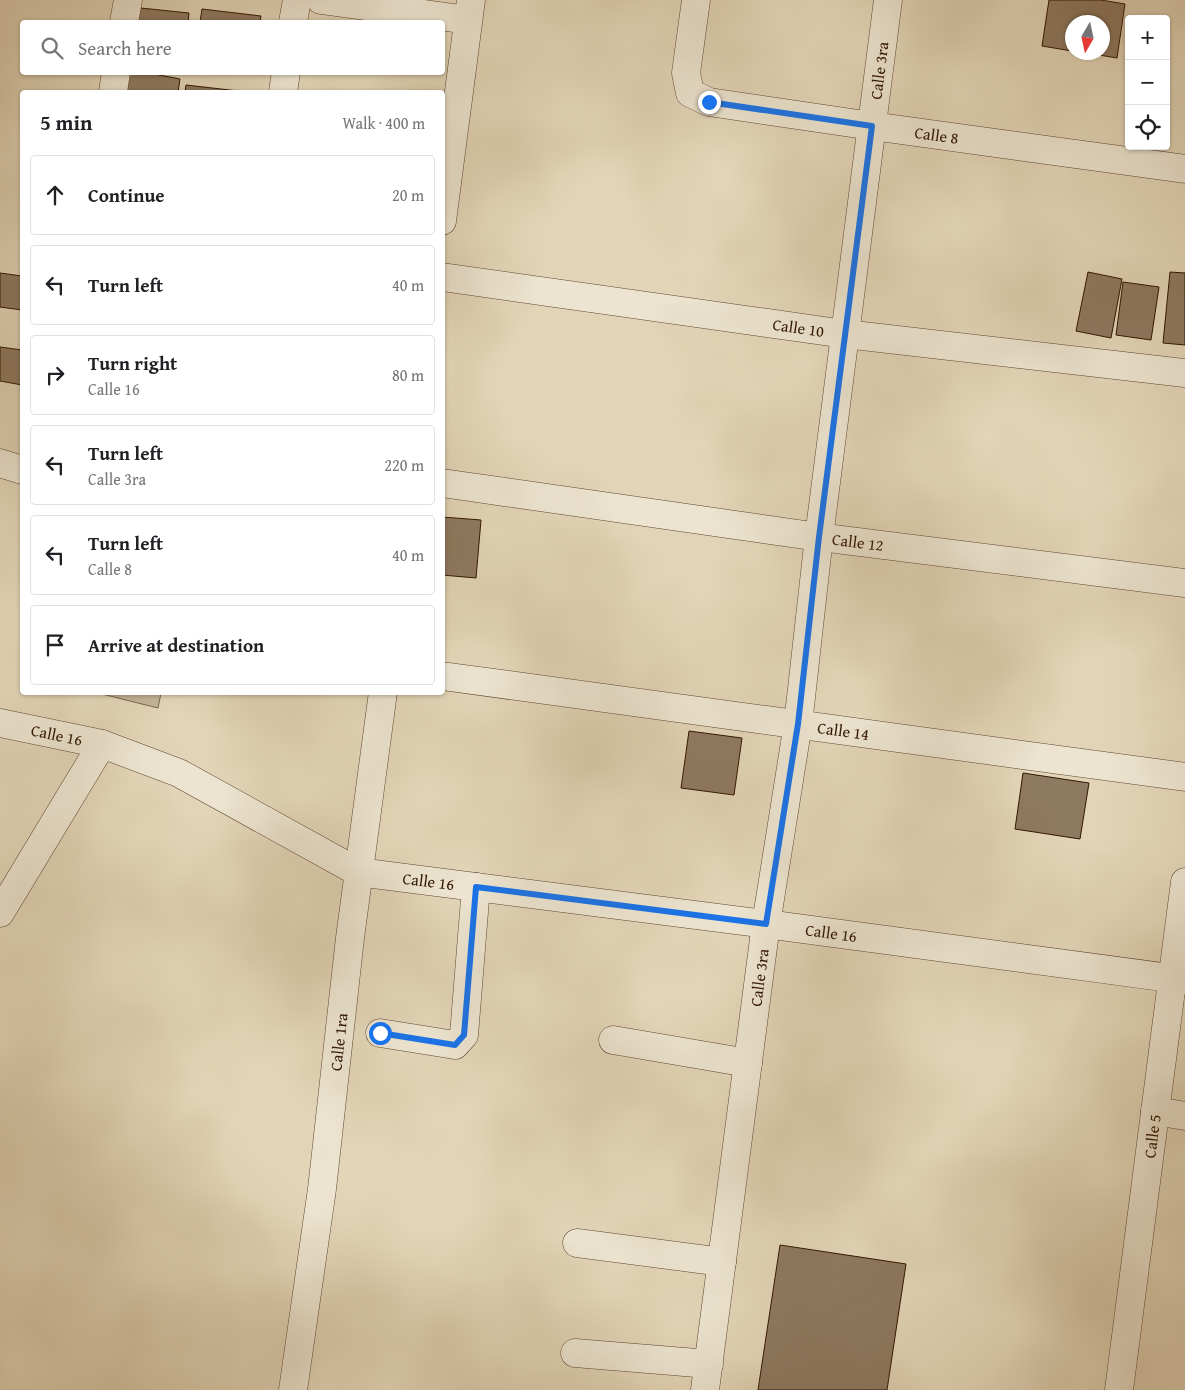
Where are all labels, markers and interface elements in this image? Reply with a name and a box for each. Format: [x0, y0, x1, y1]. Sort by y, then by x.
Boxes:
north arrow [1065, 15, 1110, 60]
map controls [1125, 15, 1170, 150]
button: + [1125, 15, 1170, 60]
search box [20, 20, 445, 75]
icon: search [38, 34, 66, 62]
text: Search here [78, 34, 172, 62]
street label: Calle 3ra [863, 40, 895, 101]
button: − [1125, 60, 1170, 105]
route end [698, 91, 721, 114]
button: locate [1125, 105, 1170, 150]
text: 5 min [40, 107, 92, 138]
text: Walk · 400 m [342, 111, 425, 135]
street label: Calle 8 [913, 120, 960, 150]
icon: ahead [41, 181, 69, 209]
text: Continue [88, 181, 165, 209]
text: 20 m [392, 183, 424, 207]
icon: left [41, 271, 69, 299]
text: Turn left [88, 271, 163, 299]
text: 40 m [392, 273, 424, 297]
street label: Calle 10 [771, 312, 826, 343]
text: Turn right [88, 349, 177, 377]
icon: right [41, 361, 69, 389]
text: 80 m [392, 363, 424, 387]
text: Calle 16 [88, 377, 140, 401]
text: Turn left [88, 439, 163, 467]
icon: left [41, 451, 69, 479]
text: 220 m [384, 453, 424, 477]
text: Calle 3ra [88, 467, 146, 491]
street label: Calle 12 [831, 527, 885, 557]
text: Turn left [88, 529, 163, 557]
icon: left [41, 541, 69, 569]
text: 40 m [392, 543, 424, 567]
text: Calle 8 [88, 557, 132, 581]
icon: arrive [41, 631, 69, 659]
text: Arrive at destination [88, 631, 264, 659]
street label: Calle 14 [816, 715, 871, 746]
street label: Calle 16 [29, 718, 85, 752]
street label: Calle 16 [401, 866, 456, 896]
street label: Calle 16 [804, 917, 859, 948]
street label: Calle 3ra [743, 947, 775, 1008]
street label: Calle 1ra [323, 1011, 354, 1072]
route start [369, 1022, 392, 1045]
street label: Calle 5 [1137, 1113, 1167, 1160]

